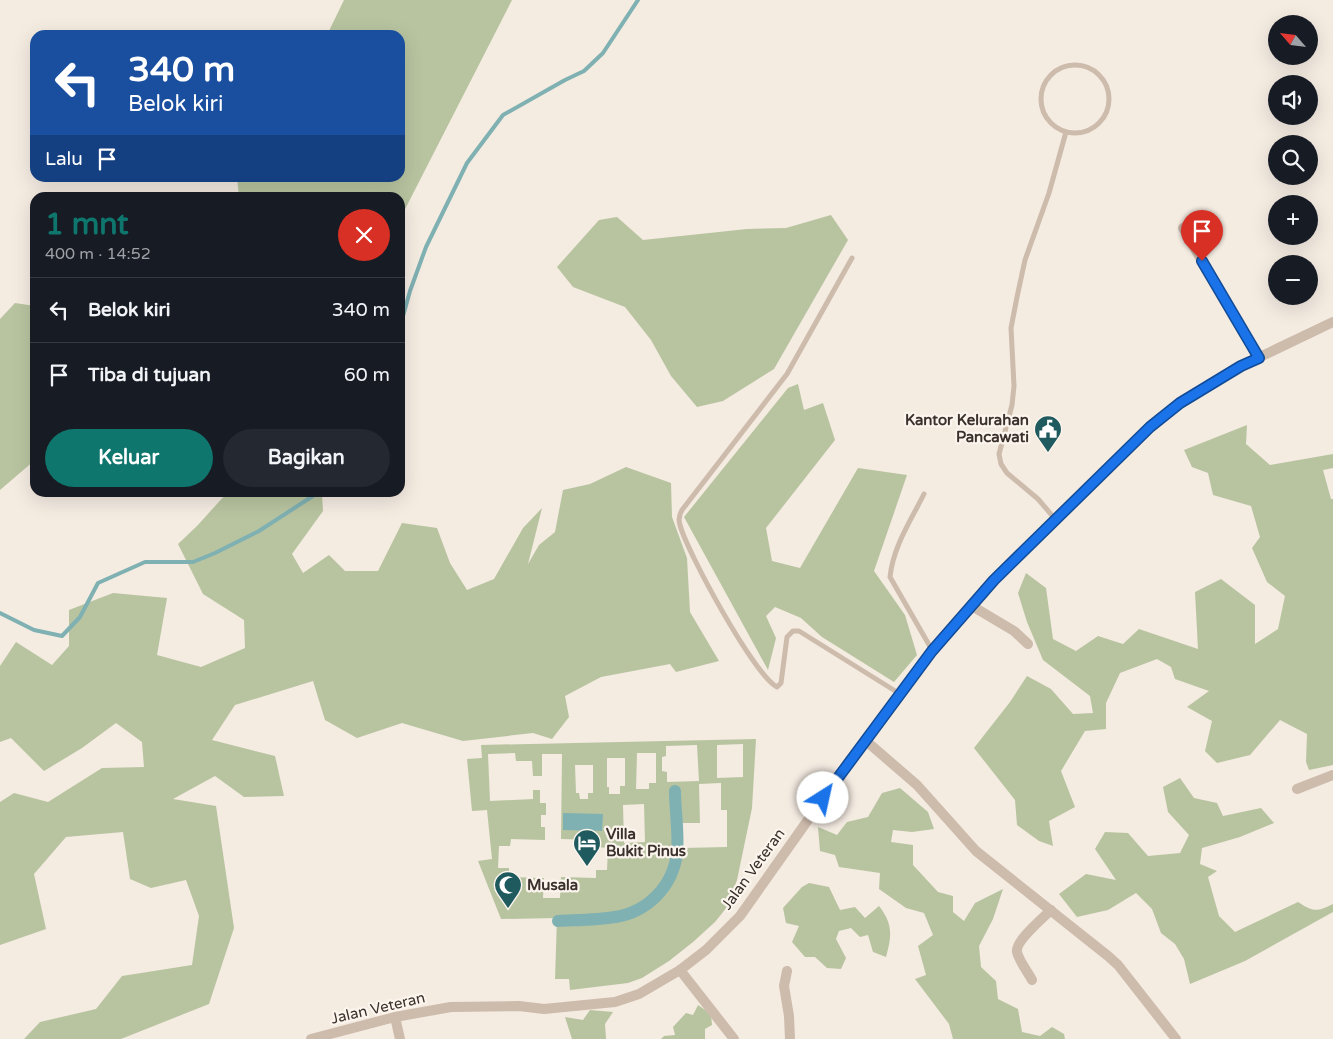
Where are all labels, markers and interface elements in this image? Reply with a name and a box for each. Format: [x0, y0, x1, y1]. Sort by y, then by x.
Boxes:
north arrow [1268, 15, 1318, 65]
map controls [1268, 15, 1318, 305]
text: 340 m [128, 49, 235, 91]
icon: left [45, 50, 110, 115]
button: sound [1268, 75, 1318, 125]
text: Belok kiri [128, 91, 224, 117]
button: search [1268, 135, 1318, 185]
icon: arrive [93, 145, 121, 173]
text: Lalu [45, 148, 83, 170]
button: + [1268, 195, 1318, 245]
text: 1 mnt [45, 206, 129, 243]
button: close [338, 209, 390, 261]
pin [1181, 210, 1223, 261]
icon: arrive [1188, 217, 1216, 245]
text: 400 m · 14:52 [45, 244, 151, 264]
button: − [1268, 255, 1318, 305]
icon: left [45, 296, 73, 324]
text: Belok kiri [88, 299, 171, 321]
text: 340 m [332, 299, 390, 321]
icon: arrive [45, 361, 73, 389]
text: Tiba di tujuan [88, 364, 211, 386]
text: 60 m [344, 364, 390, 386]
place label: Kantor Kelurahan Pancawati [905, 411, 1029, 446]
public building icon: Kantor Kelurahan Pancawati [1033, 414, 1063, 453]
button: Keluar [45, 429, 213, 487]
button: Bagikan [223, 429, 390, 487]
position arrow [796, 771, 848, 823]
place label: Villa Bukit Pinus [606, 825, 686, 860]
street label: Jalan Veteran [717, 825, 789, 913]
hotel icon: Villa Bukit Pinus [572, 828, 602, 867]
mosque icon: Musala [493, 870, 523, 909]
place label: Musala [527, 876, 578, 894]
street label: Jalan Veteran [329, 988, 427, 1028]

